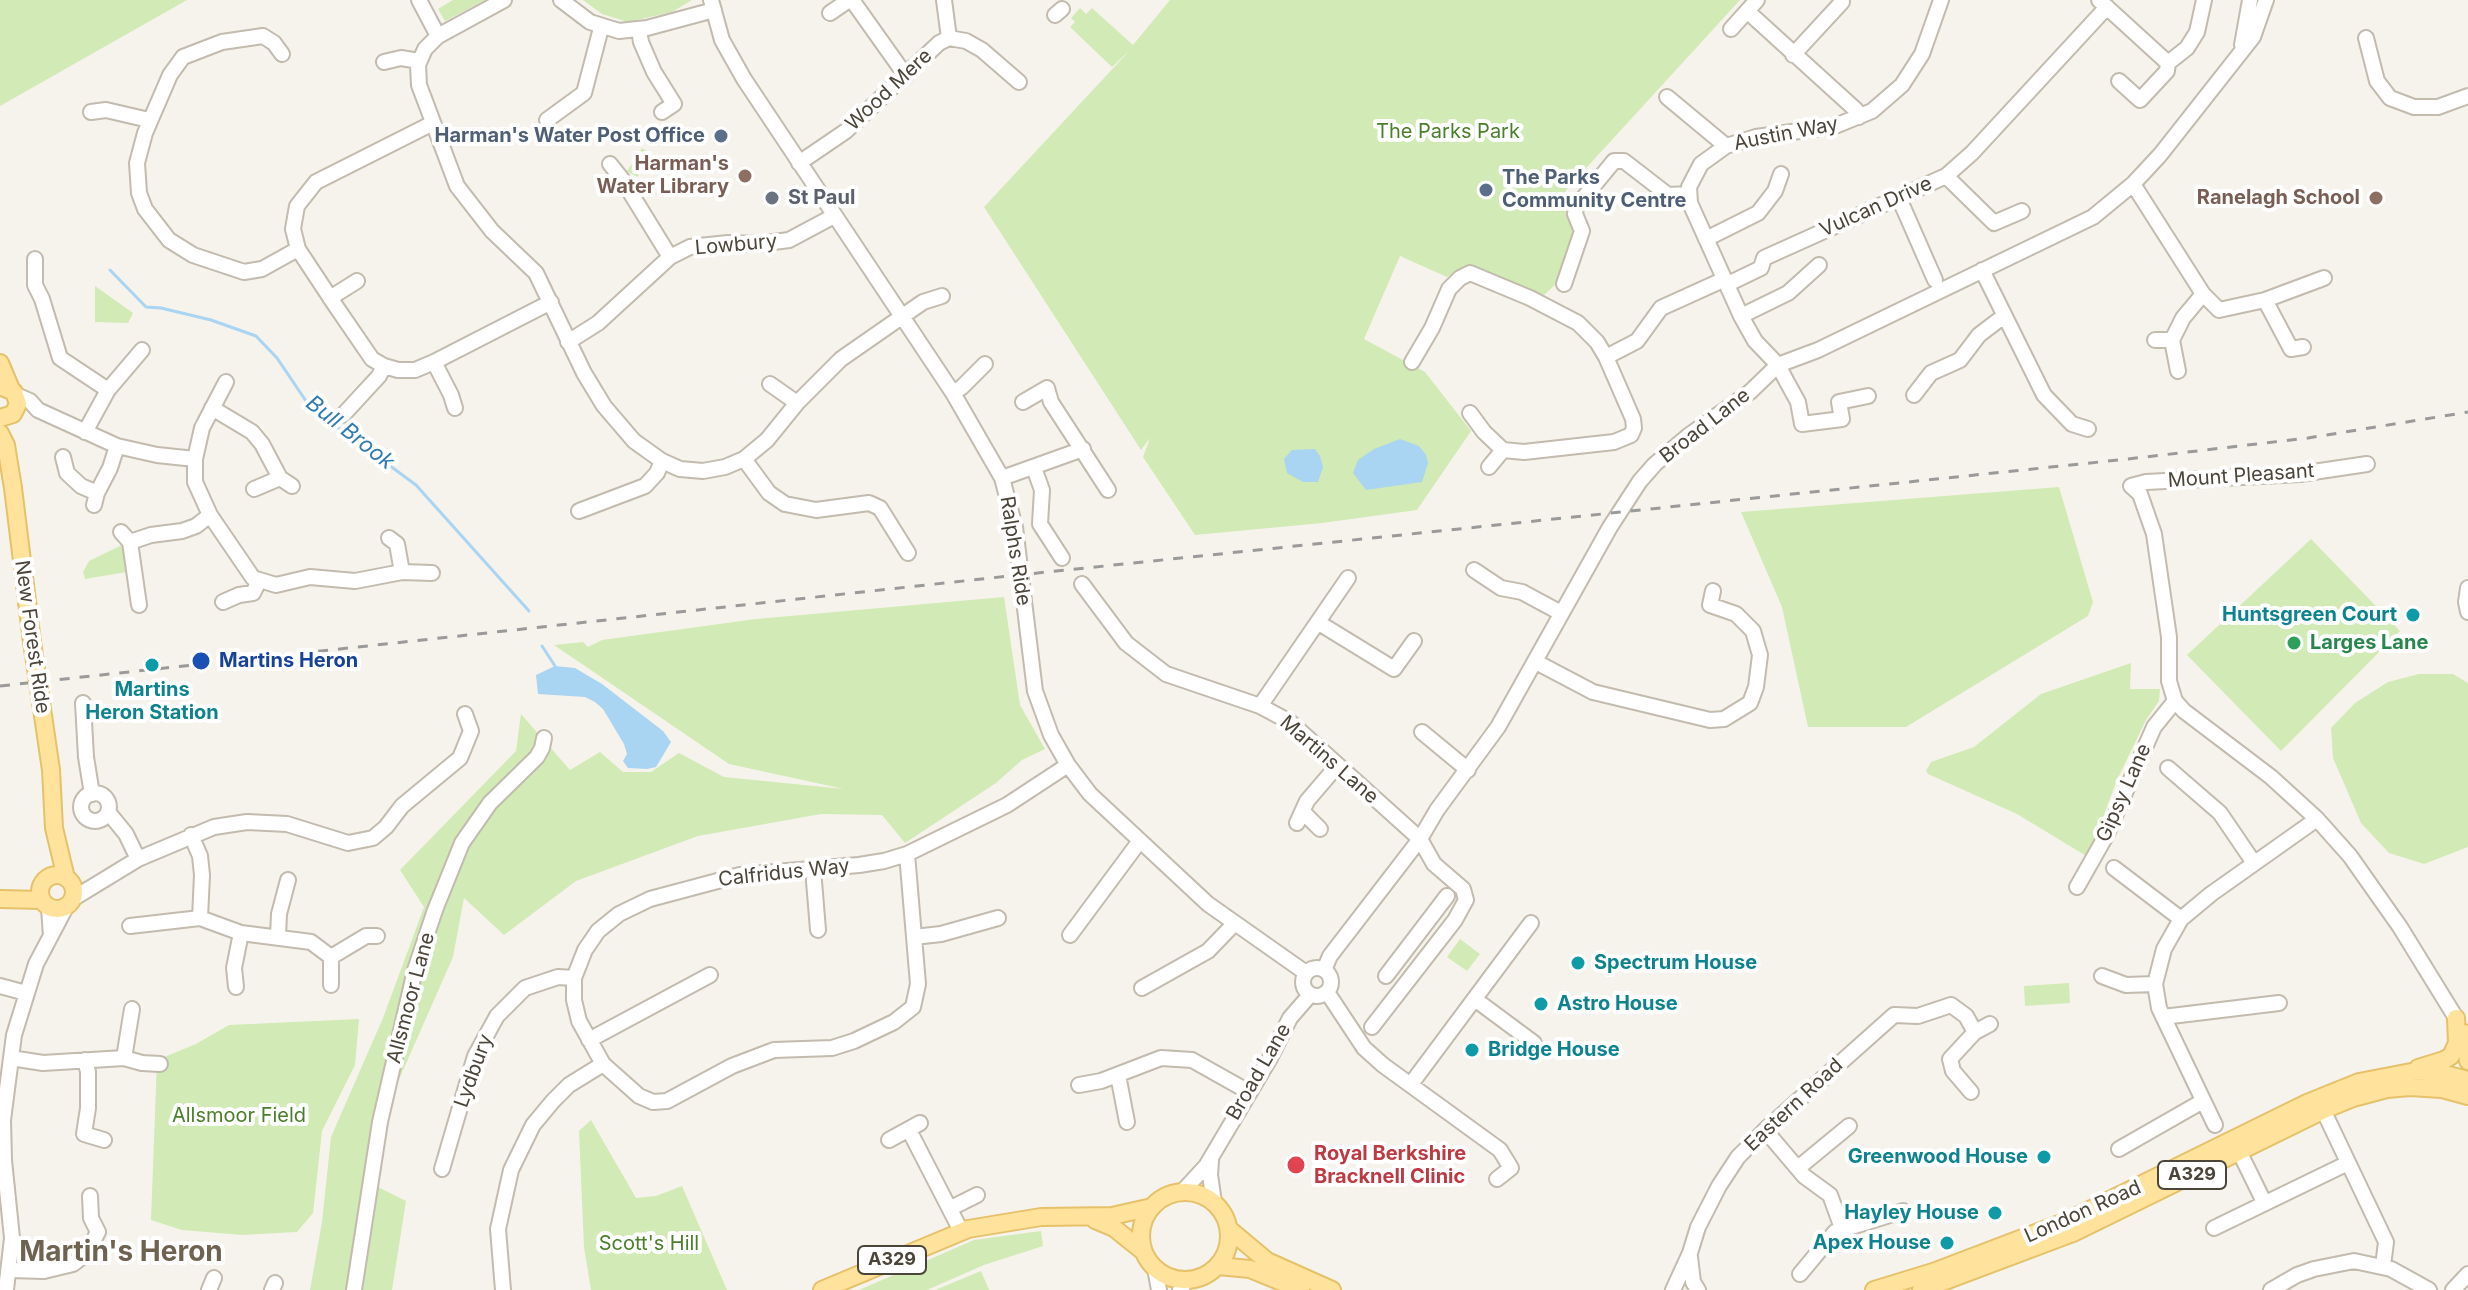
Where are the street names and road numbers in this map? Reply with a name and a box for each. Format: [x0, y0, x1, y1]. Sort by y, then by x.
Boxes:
street label: Wood Mere [841, 44, 937, 136]
street label: Austin Way [1732, 112, 1840, 156]
street label: Vulcan Drive [1816, 172, 1936, 242]
street label: Lowbury [694, 229, 778, 261]
street label: Broad Lane [1655, 383, 1755, 469]
street label: Mount Pleasant [2167, 459, 2315, 493]
street label: Ralphs Ride [994, 494, 1036, 608]
street label: New Forest Ride [9, 559, 55, 715]
street label: Martins Lane [1275, 711, 1383, 809]
street label: Gipsy Lane [2092, 740, 2156, 846]
street label: Calfridus Way [717, 854, 851, 892]
street label: Allsmoor Lane [382, 930, 440, 1066]
street label: Broad Lane [1222, 1019, 1296, 1125]
street label: Lydbury [450, 1031, 498, 1111]
street label: Eastern Road [1740, 1053, 1848, 1157]
road number: A329 [2158, 1161, 2226, 1189]
street label: London Road [2021, 1176, 2145, 1248]
road number: A329 [858, 1246, 926, 1274]

